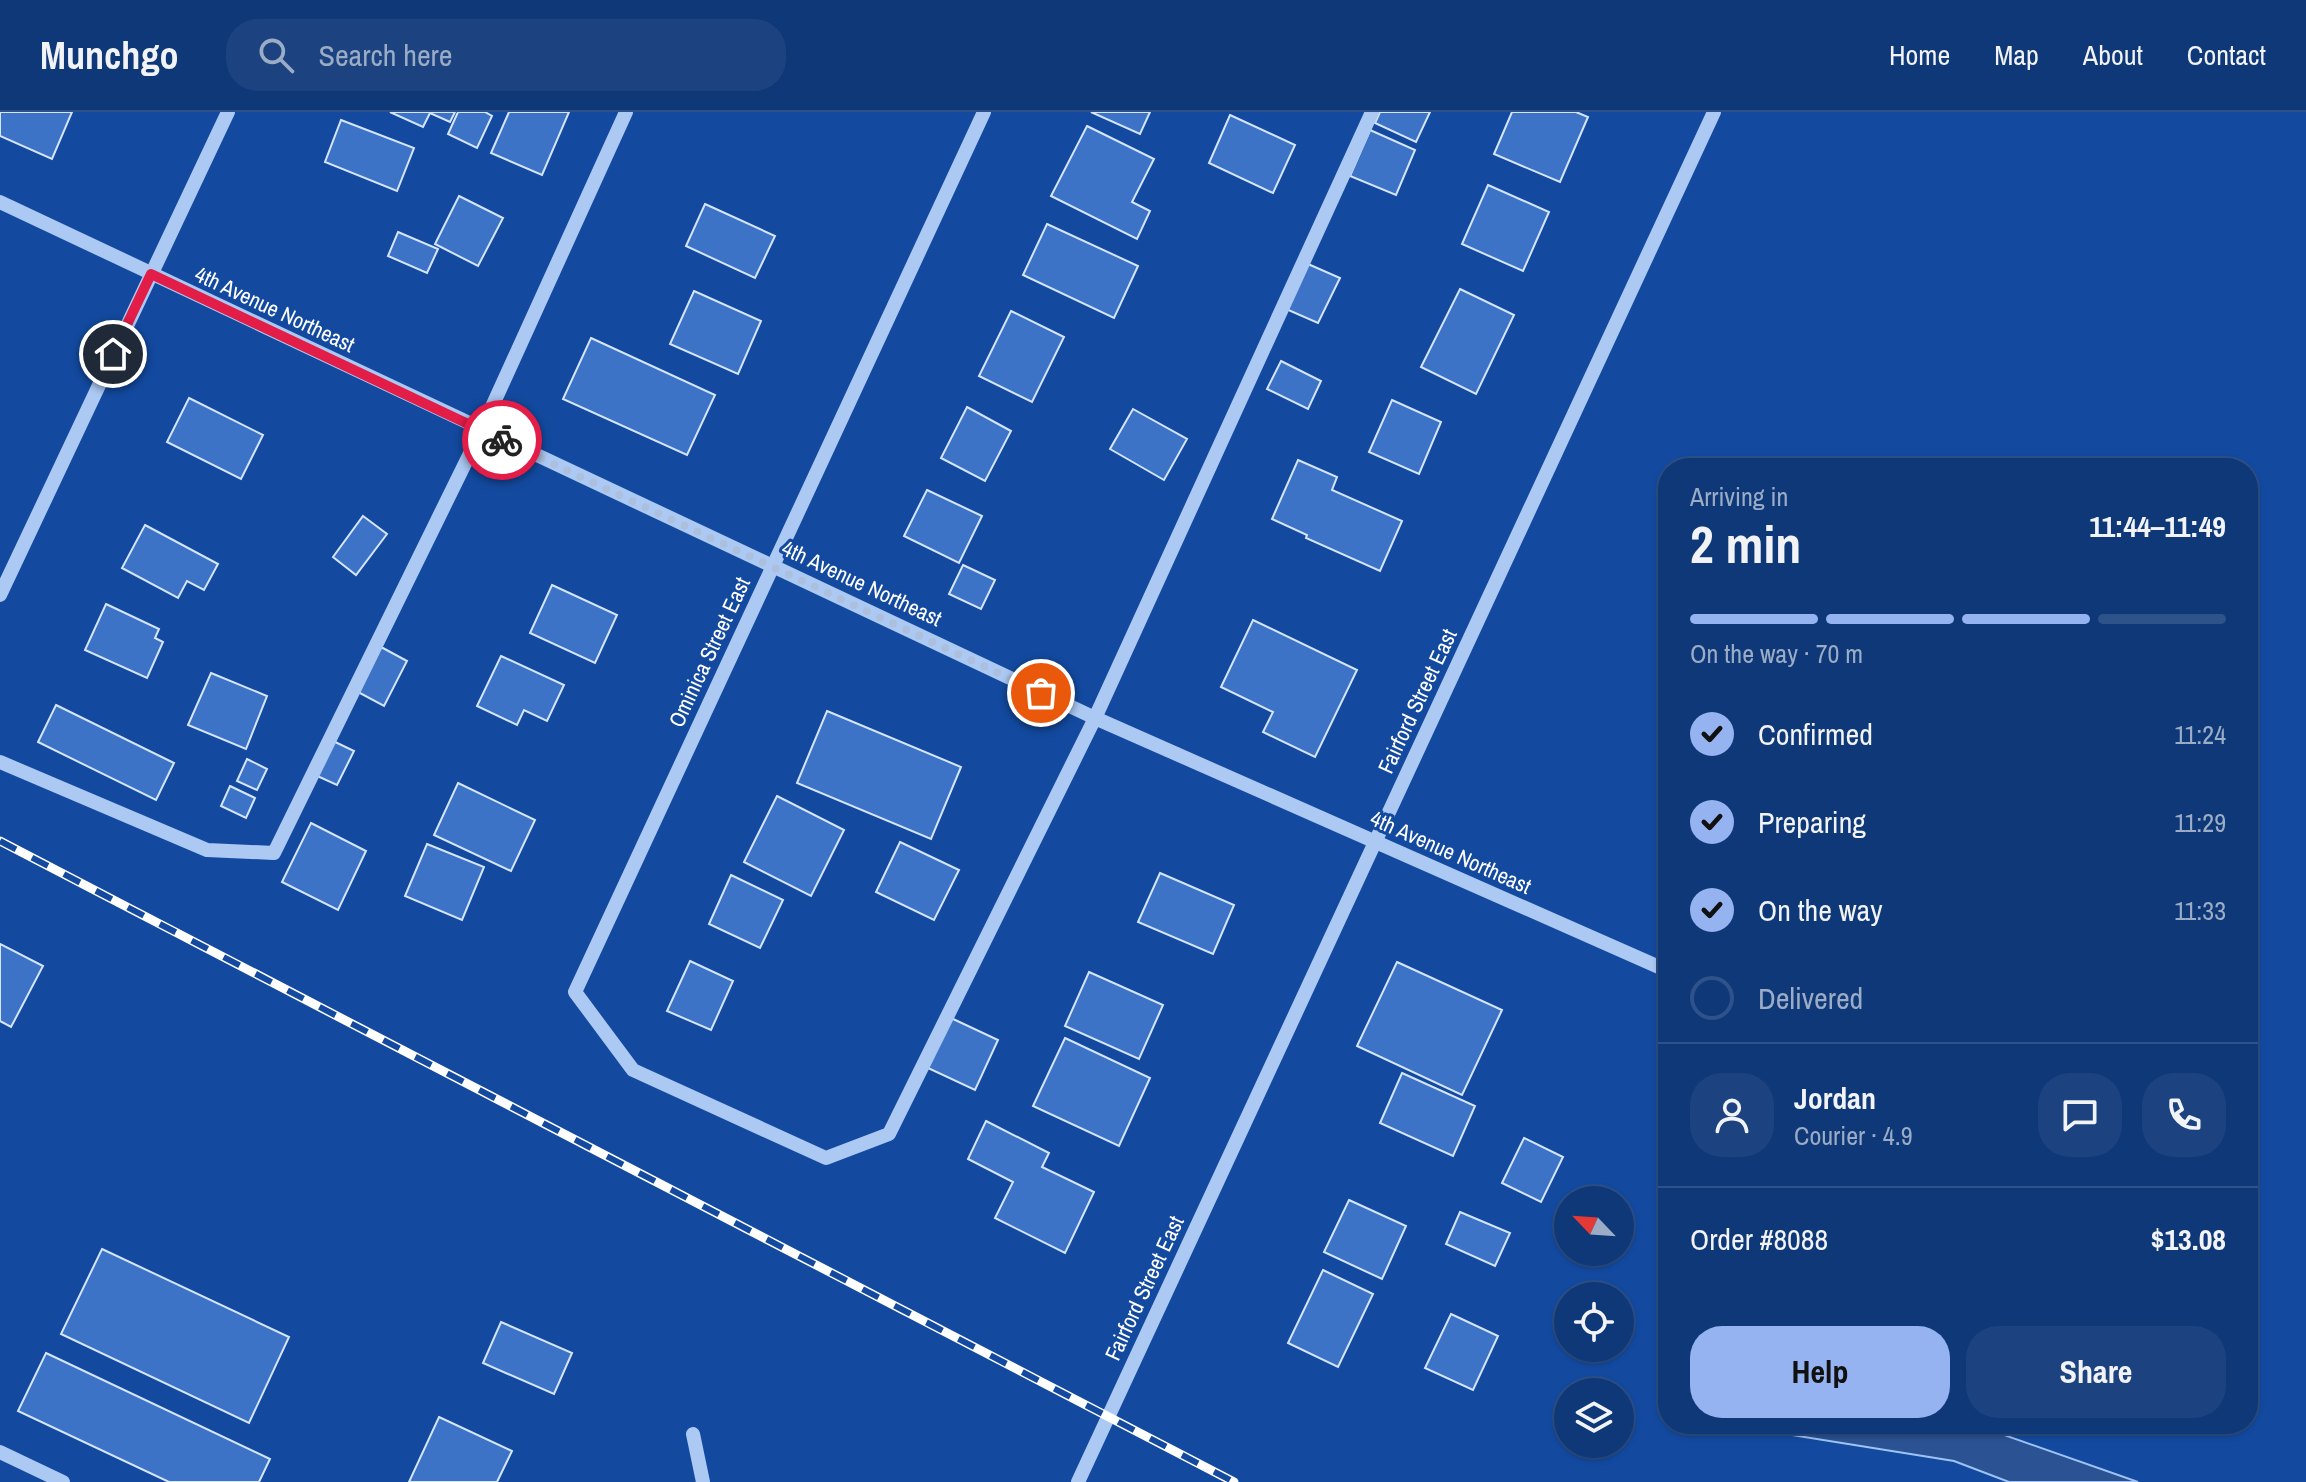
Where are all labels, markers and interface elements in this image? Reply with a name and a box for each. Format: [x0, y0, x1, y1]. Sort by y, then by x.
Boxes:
search box [226, 19, 786, 91]
text: Munchgo [40, 30, 178, 81]
icon: search [254, 33, 298, 77]
text: Search here [318, 35, 453, 75]
text: Home [1889, 36, 1950, 74]
text: Map [1994, 36, 2039, 74]
text: About [2083, 36, 2143, 74]
text: Contact [2187, 36, 2266, 74]
street label: 4th Avenue Northeast [190, 259, 360, 359]
pin [79, 320, 147, 388]
icon: home [91, 332, 135, 376]
courier [462, 400, 542, 480]
icon: bike [480, 418, 524, 462]
text: Arriving in [1690, 479, 1788, 514]
text: 11:44–11:49 [2089, 506, 2226, 546]
text: 2 min [1690, 509, 1801, 579]
street label: 4th Avenue Northeast [777, 533, 947, 633]
street label: Ominica Street East [661, 572, 757, 732]
street label: Fairford Street East [1370, 624, 1464, 778]
text: On the way · 70 m [1690, 636, 1863, 671]
pin [1007, 659, 1075, 727]
icon: bag [1019, 671, 1063, 715]
icon: check [1690, 712, 1734, 756]
text: Confirmed [1758, 714, 1873, 754]
text: 11:24 [2174, 717, 2226, 752]
icon: check [1690, 800, 1734, 844]
text: Preparing [1758, 802, 1866, 842]
street label: 4th Avenue Northeast [1366, 803, 1536, 901]
text: 11:29 [2174, 805, 2226, 840]
icon: check [1690, 888, 1734, 932]
text: On the way [1758, 890, 1882, 930]
text: 11:33 [2174, 893, 2226, 928]
text: Delivered [1758, 978, 1863, 1018]
button: person [1690, 1073, 1774, 1157]
button: chat [2038, 1073, 2122, 1157]
button: phone [2142, 1073, 2226, 1157]
text: Jordan [1794, 1078, 1876, 1118]
text: Courier · 4.9 [1794, 1118, 1913, 1153]
north arrow [1554, 1186, 1634, 1266]
map controls [1554, 1186, 1634, 1458]
street label: Fairford Street East [1097, 1211, 1191, 1365]
text: Order #8088 [1690, 1219, 1828, 1259]
text: $13.08 [2151, 1219, 2226, 1259]
button: locate [1554, 1282, 1634, 1362]
button: Help [1690, 1326, 1950, 1418]
button: Share [1966, 1326, 2226, 1418]
button: layers [1554, 1378, 1634, 1458]

